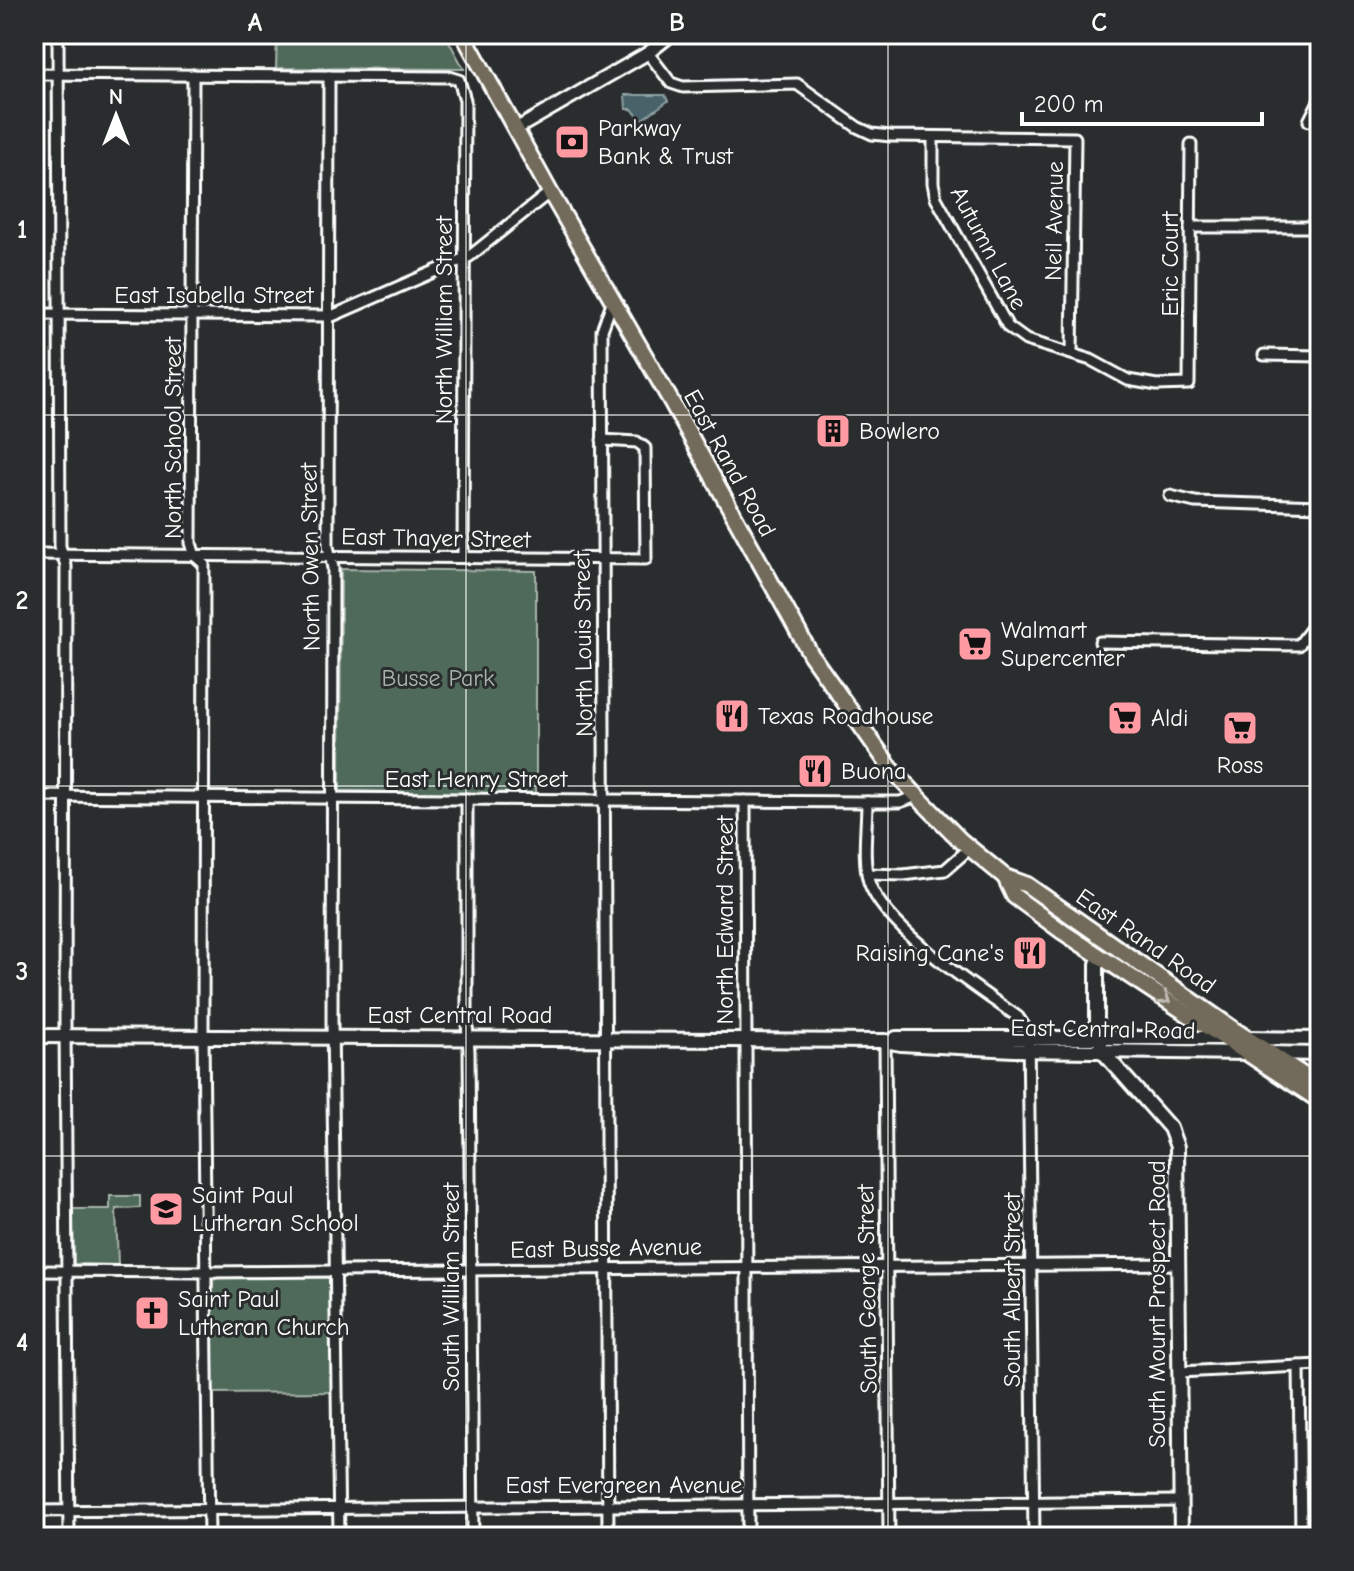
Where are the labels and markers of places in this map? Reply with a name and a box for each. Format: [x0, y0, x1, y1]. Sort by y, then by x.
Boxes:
place label: Parkway Bank & Trust [598, 114, 734, 170]
bank icon: Parkway Bank & Trust [553, 123, 591, 161]
building icon: Bowlero [814, 412, 852, 450]
place label: Bowlero [859, 417, 940, 445]
place label: Walmart Supercenter [1001, 616, 1125, 672]
supermarket icon: Walmart Supercenter [956, 625, 994, 663]
restaurant icon: Texas Roadhouse [713, 697, 751, 735]
supermarket icon: Aldi [1106, 699, 1144, 737]
place label: Texas Roadhouse [758, 702, 933, 730]
place label: Aldi [1151, 704, 1188, 732]
supermarket icon: Ross [1221, 709, 1259, 747]
place label: Ross [1217, 751, 1263, 779]
restaurant icon: Buona [796, 752, 834, 790]
place label: Buona [841, 757, 907, 785]
restaurant icon: Raising Cane's [1011, 934, 1049, 972]
place label: Raising Cane's [856, 939, 1004, 967]
place label: Saint Paul Lutheran School [192, 1181, 359, 1237]
school or university icon: Saint Paul Lutheran School [147, 1190, 185, 1228]
place label: Saint Paul Lutheran Church [178, 1285, 350, 1341]
church icon: Saint Paul Lutheran Church [133, 1294, 171, 1332]

